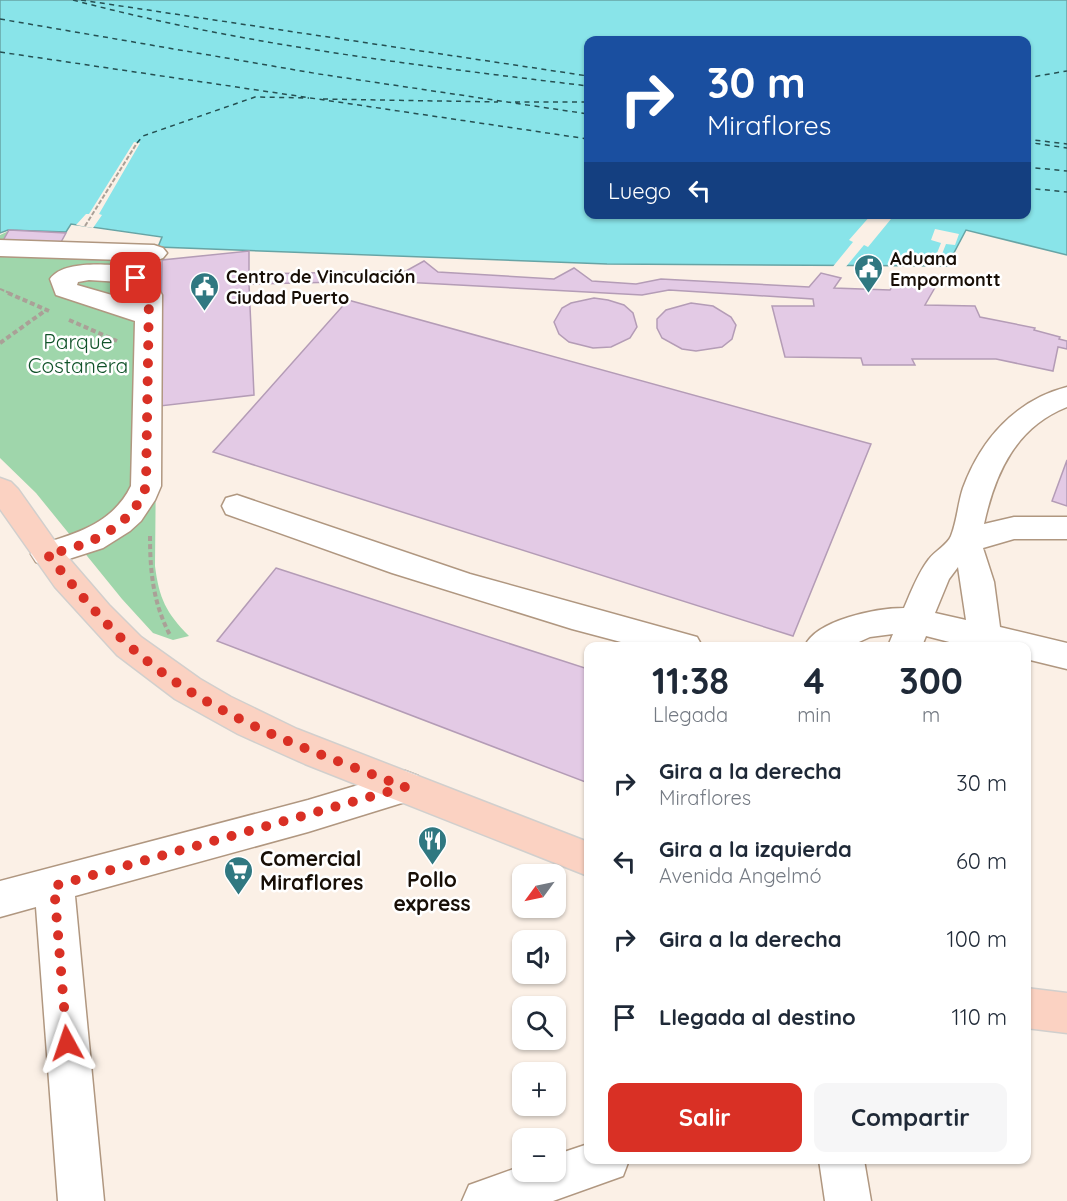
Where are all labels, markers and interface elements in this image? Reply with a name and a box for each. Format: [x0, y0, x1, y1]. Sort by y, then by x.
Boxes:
text: 30 m [707, 56, 806, 109]
icon: right [608, 60, 686, 138]
text: Miraflores [707, 108, 831, 142]
icon: left [683, 174, 716, 207]
text: Luego [608, 177, 671, 205]
place label: Aduana Empormontt [890, 247, 1001, 291]
pin [110, 252, 161, 303]
public building icon: Aduana Empormontt [853, 252, 885, 294]
icon: arrive [119, 261, 152, 294]
place label: Centro de Vinculación Ciudad Puerto [226, 265, 416, 309]
public building icon: Centro de Vinculación Ciudad Puerto [189, 270, 221, 312]
park label: Parque Costanera [28, 328, 128, 378]
text: 11:38 [652, 658, 729, 703]
text: 4 [804, 658, 825, 703]
text: 300 [899, 658, 963, 703]
text: Llegada [653, 702, 728, 727]
text: min [797, 702, 831, 727]
text: m [922, 702, 940, 727]
text: Gira a la derecha [659, 757, 842, 785]
icon: right [608, 767, 641, 800]
text: 30 m [956, 769, 1007, 797]
text: Miraflores [659, 785, 751, 810]
restaurant icon: Pollo express [416, 824, 448, 866]
text: Gira a la izquierda [659, 835, 852, 863]
place label: Comercial Miraflores [260, 845, 363, 895]
icon: left [608, 845, 641, 878]
text: 60 m [956, 847, 1007, 875]
supermarket icon: Comercial Miraflores [223, 854, 255, 896]
text: Avenida Angelmó [659, 863, 822, 888]
north arrow [512, 864, 566, 918]
map controls [512, 864, 566, 1182]
place label: Pollo express [393, 866, 471, 916]
icon: right [608, 923, 641, 956]
text: Gira a la derecha [659, 925, 842, 953]
text: 100 m [947, 925, 1007, 953]
button: sound [512, 930, 566, 984]
button: search [512, 996, 566, 1050]
icon: arrive [608, 1001, 641, 1034]
text: Llegada al destino [659, 1003, 856, 1031]
text: 110 m [952, 1003, 1007, 1031]
position arrow [35, 1011, 99, 1075]
button: + [512, 1062, 566, 1116]
button: Salir [608, 1083, 802, 1152]
button: Compartir [814, 1083, 1007, 1152]
button: − [512, 1128, 566, 1182]

